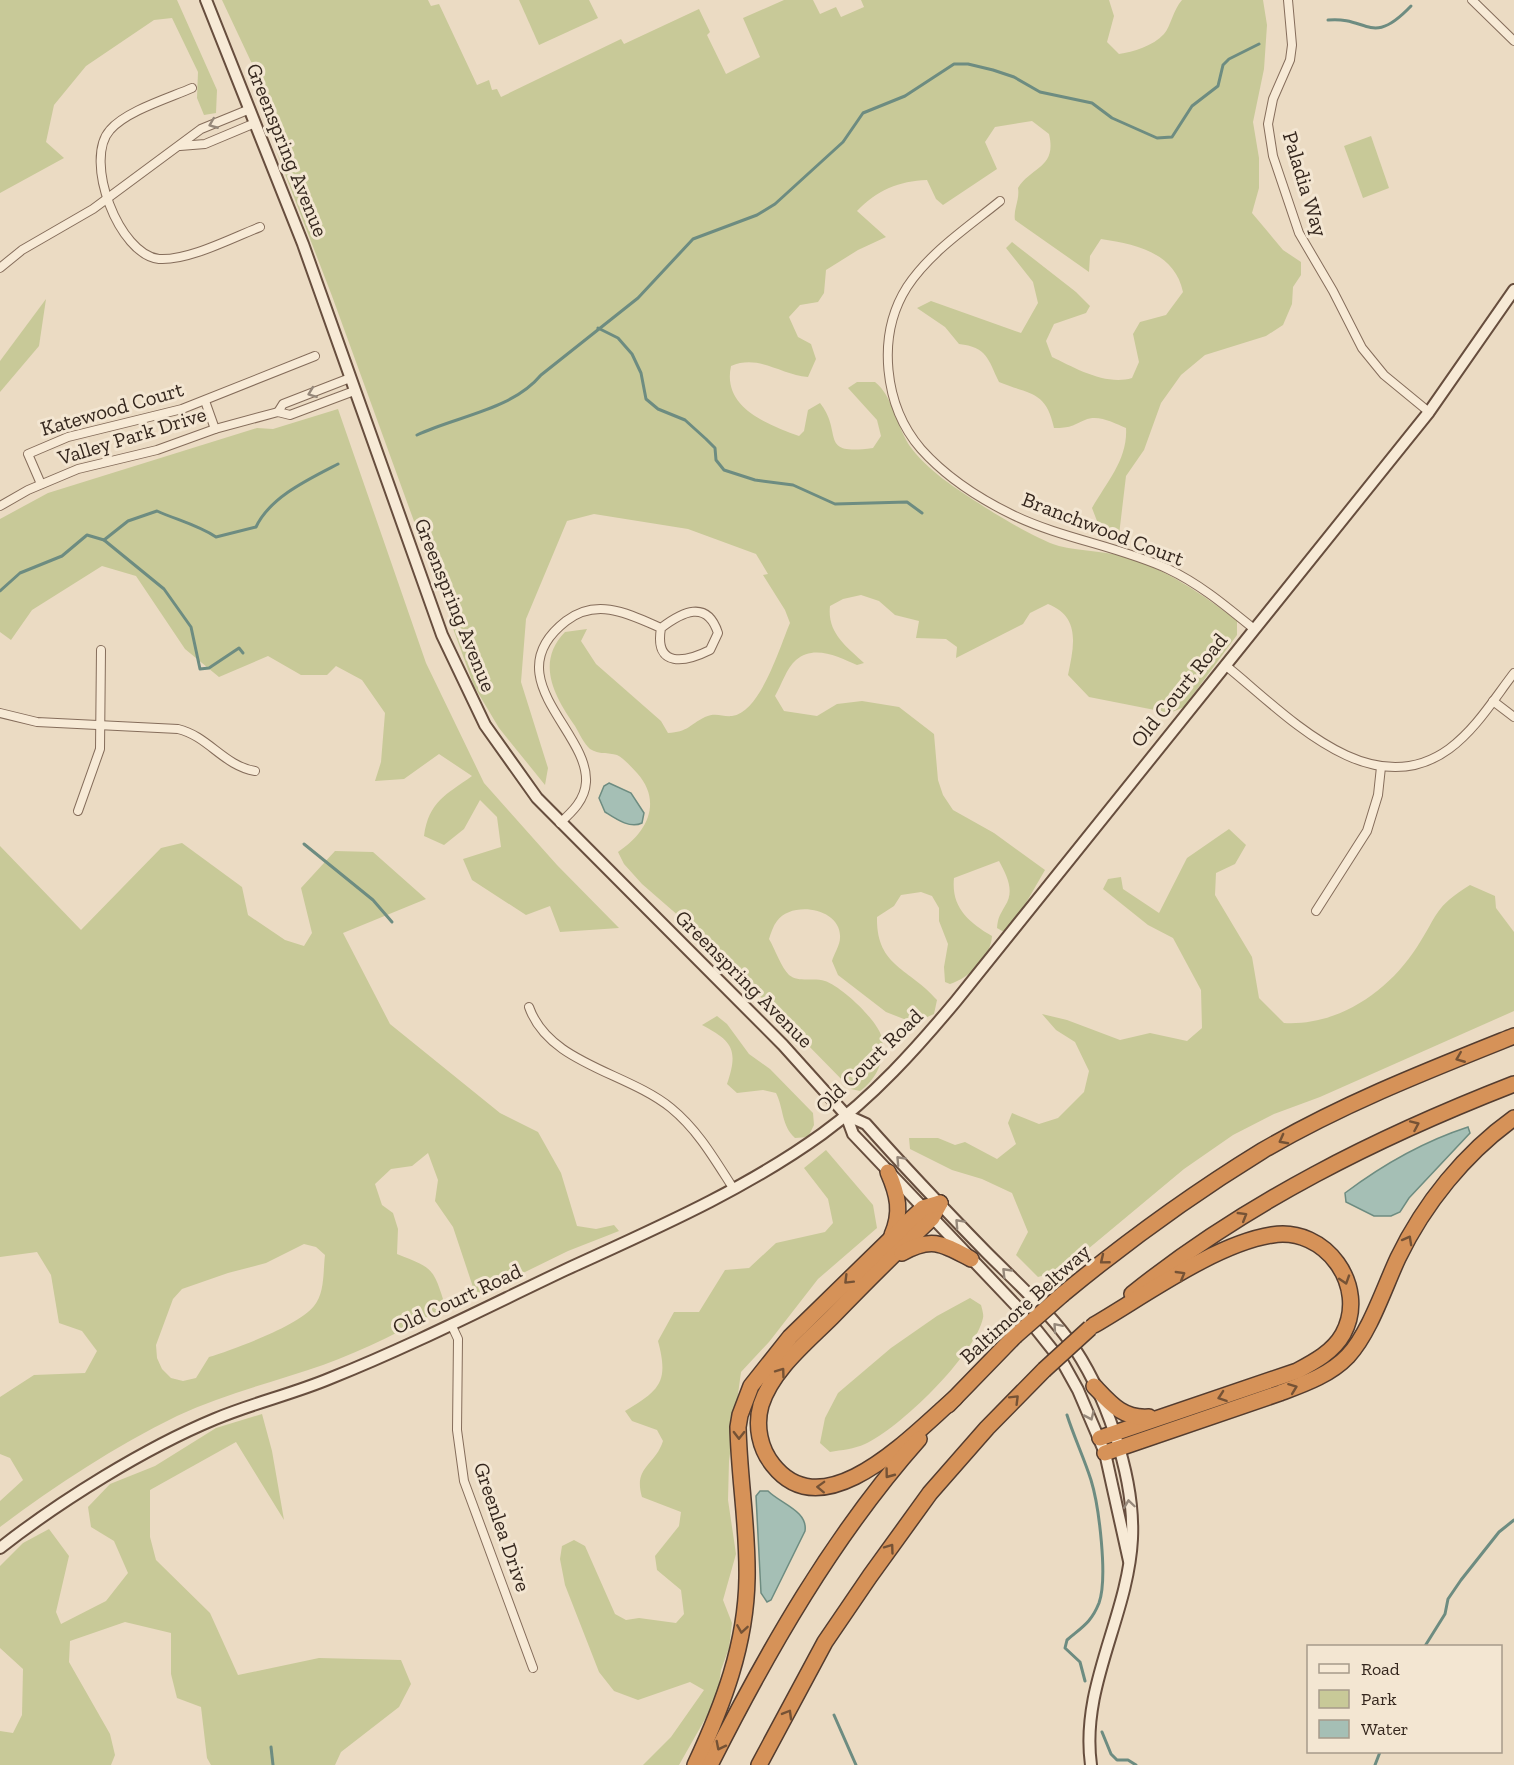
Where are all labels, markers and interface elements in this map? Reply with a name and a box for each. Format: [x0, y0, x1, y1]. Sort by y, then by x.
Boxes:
street label: Greenspring Avenue [241, 59, 334, 240]
one-way arrow [208, 117, 219, 129]
street label: Paladia Way [1278, 128, 1333, 240]
street label: Katewood Court [38, 376, 186, 441]
one-way arrow [307, 386, 318, 398]
street label: Valley Park Drive [54, 401, 209, 470]
street label: Branchwood Court [1019, 486, 1188, 571]
street label: Greenspring Avenue [409, 514, 502, 695]
street label: Old Court Road [1125, 627, 1233, 752]
street label: Greenspring Avenue [670, 904, 819, 1053]
street label: Old Court Road [810, 1003, 928, 1118]
one-way arrow [1455, 1051, 1466, 1063]
one-way arrow [1408, 1120, 1419, 1132]
one-way arrow [1279, 1133, 1289, 1144]
one-way arrow [896, 1157, 907, 1167]
one-way arrow [1236, 1213, 1247, 1224]
one-way arrow [955, 1219, 966, 1229]
one-way arrow [1401, 1235, 1412, 1246]
street label: Baltimore Beltway [954, 1238, 1095, 1369]
one-way arrow [1100, 1253, 1111, 1264]
street label: Old Court Road [388, 1258, 526, 1339]
one-way arrow [1003, 1268, 1014, 1279]
one-way arrow [1175, 1271, 1185, 1282]
one-way arrow [845, 1273, 855, 1284]
one-way arrow [1338, 1274, 1350, 1285]
one-way arrow [1053, 1323, 1064, 1334]
one-way arrow [773, 1368, 784, 1379]
one-way arrow [1287, 1383, 1298, 1395]
one-way arrow [1217, 1389, 1228, 1402]
one-way arrow [1008, 1396, 1019, 1407]
one-way arrow [1082, 1409, 1094, 1420]
one-way arrow [732, 1430, 745, 1439]
street label: Greenlea Drive [469, 1459, 536, 1595]
one-way arrow [885, 1467, 896, 1478]
one-way arrow [817, 1480, 826, 1493]
one-way arrow [1124, 1500, 1136, 1509]
one-way arrow [883, 1544, 894, 1555]
one-way arrow [737, 1624, 749, 1634]
legend [1307, 1645, 1502, 1753]
text: Road [1361, 1658, 1400, 1680]
text: Park [1361, 1688, 1397, 1710]
one-way arrow [781, 1710, 792, 1720]
text: Water [1361, 1718, 1408, 1740]
one-way arrow [715, 1740, 727, 1751]

